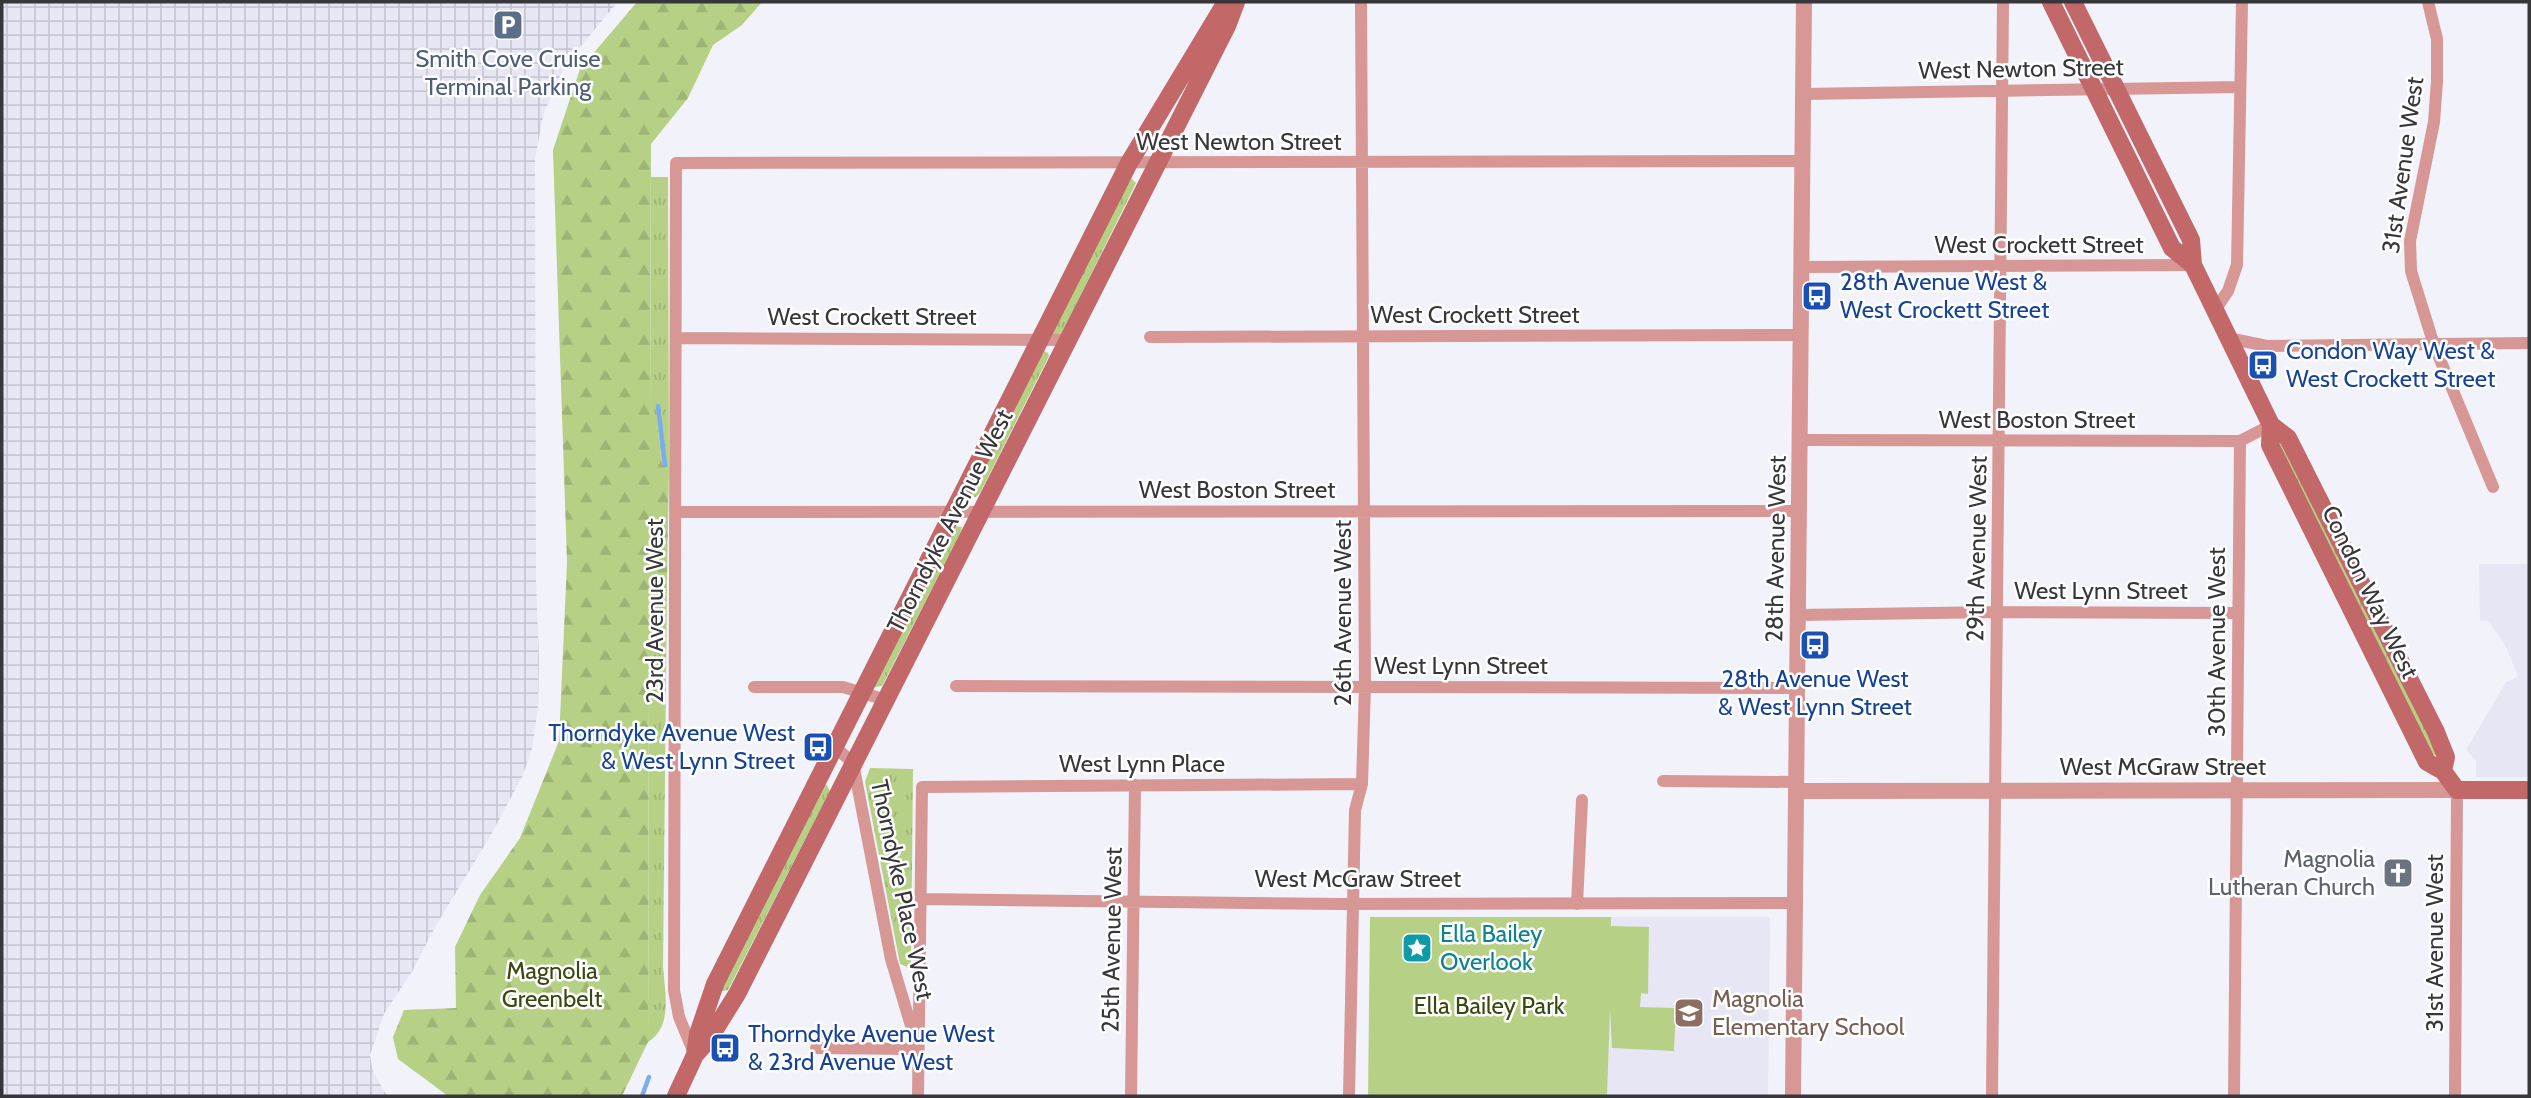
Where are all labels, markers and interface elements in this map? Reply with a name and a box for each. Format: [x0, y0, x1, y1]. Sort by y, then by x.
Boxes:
parking icon: Smith Cove Cruise Terminal Parking [491, 8, 525, 42]
place label: Smith Cove Cruise Terminal Parking [415, 44, 601, 101]
street label: West Newton Street [1918, 52, 2124, 85]
street label: 31st Avenue West [2376, 75, 2429, 255]
street label: West Newton Street [1136, 127, 1342, 156]
street label: West Crockett Street [1934, 230, 2144, 259]
place label: 28th Avenue West & West Crockett Street [1840, 267, 2049, 324]
bus stop icon: 28th Avenue West & West Crockett Street [1800, 279, 1834, 313]
street label: West Crockett Street [1370, 300, 1580, 329]
street label: West Crockett Street [767, 302, 977, 331]
place label: Condon Way West & West Crockett Street [2286, 336, 2495, 393]
bus stop icon: Condon Way West & West Crockett Street [2246, 348, 2280, 382]
street label: Thorndyke Avenue West [881, 404, 1018, 637]
street label: West Boston Street [1939, 405, 2135, 434]
street label: 28th Avenue West [1759, 455, 1792, 643]
street label: 29th Avenue West [1960, 456, 1993, 642]
street label: West Boston Street [1139, 475, 1335, 504]
street label: Condon Way West [2316, 501, 2425, 683]
street label: 23rd Avenue West [640, 518, 669, 704]
street label: 26th Avenue West [1328, 520, 1357, 706]
street label: 30th Avenue West [2202, 547, 2231, 737]
street label: West Lynn Street [2014, 576, 2188, 605]
bus stop icon: 28th Avenue West & West Lynn Street [1798, 628, 1832, 662]
street label: West Lynn Street [1374, 651, 1548, 680]
place label: 28th Avenue West & West Lynn Street [1718, 664, 1912, 721]
place label: Thorndyke Avenue West & West Lynn Street [548, 718, 795, 775]
bus stop icon: Thorndyke Avenue West & West Lynn Street [801, 730, 835, 764]
street label: West Lynn Place [1059, 749, 1225, 778]
street label: West McGraw Street [2060, 752, 2266, 781]
street label: Thorndyke Place West [865, 777, 940, 1003]
place label: Magnolia Lutheran Church [2208, 844, 2375, 901]
street label: 25th Avenue West [1095, 847, 1128, 1033]
street label: 31st Avenue West [2420, 854, 2449, 1032]
church icon: Magnolia Lutheran Church [2381, 856, 2415, 890]
street label: West McGraw Street [1255, 864, 1461, 893]
place label: Ella Bailey Overlook [1440, 919, 1542, 976]
place icon: Ella Bailey Overlook [1400, 931, 1434, 965]
park label: Magnolia Greenbelt [502, 956, 602, 1013]
place label: Magnolia Elementary School [1712, 984, 1905, 1041]
park label: Ella Bailey Park [1414, 991, 1565, 1020]
school or university icon: Magnolia Elementary School [1672, 996, 1706, 1030]
place label: Thorndyke Avenue West & 23rd Avenue West [748, 1019, 995, 1076]
bus stop icon: Thorndyke Avenue West & 23rd Avenue West [708, 1031, 742, 1065]

